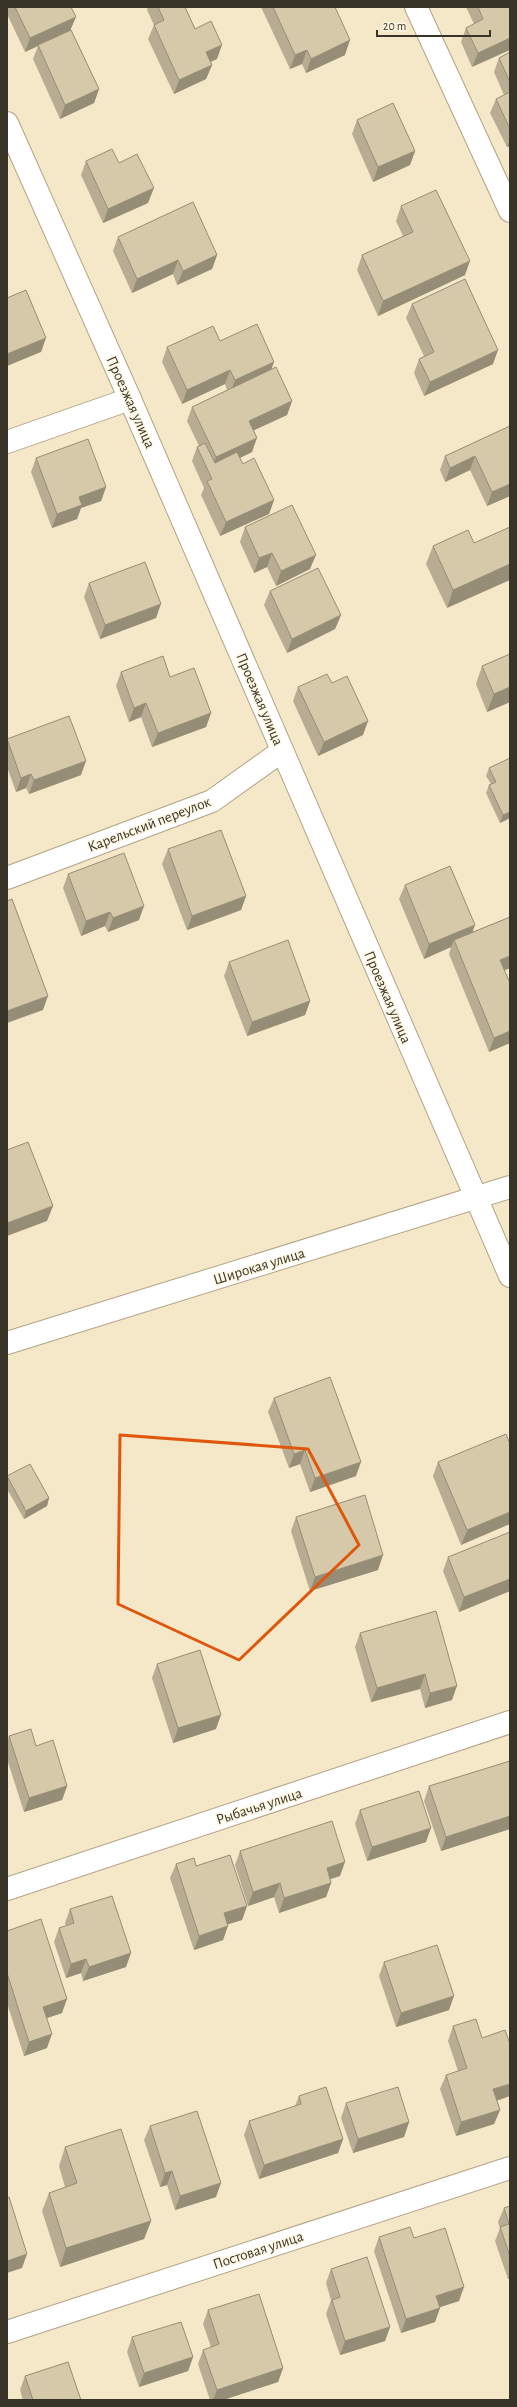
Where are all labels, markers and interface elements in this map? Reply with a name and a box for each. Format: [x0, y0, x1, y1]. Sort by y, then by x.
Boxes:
scale bar [377, 12, 490, 38]
text: 20 m [383, 20, 406, 32]
street label: Проезжая улица [104, 354, 158, 451]
street label: Проезжая улица [233, 651, 286, 748]
street label: Карельский переулок [86, 794, 213, 855]
street label: Проезжая улица [361, 949, 414, 1046]
street label: Широкая улица [212, 1245, 307, 1288]
street label: Рыбачья улица [214, 1785, 304, 1827]
street label: Постовая улица [211, 2229, 305, 2272]

